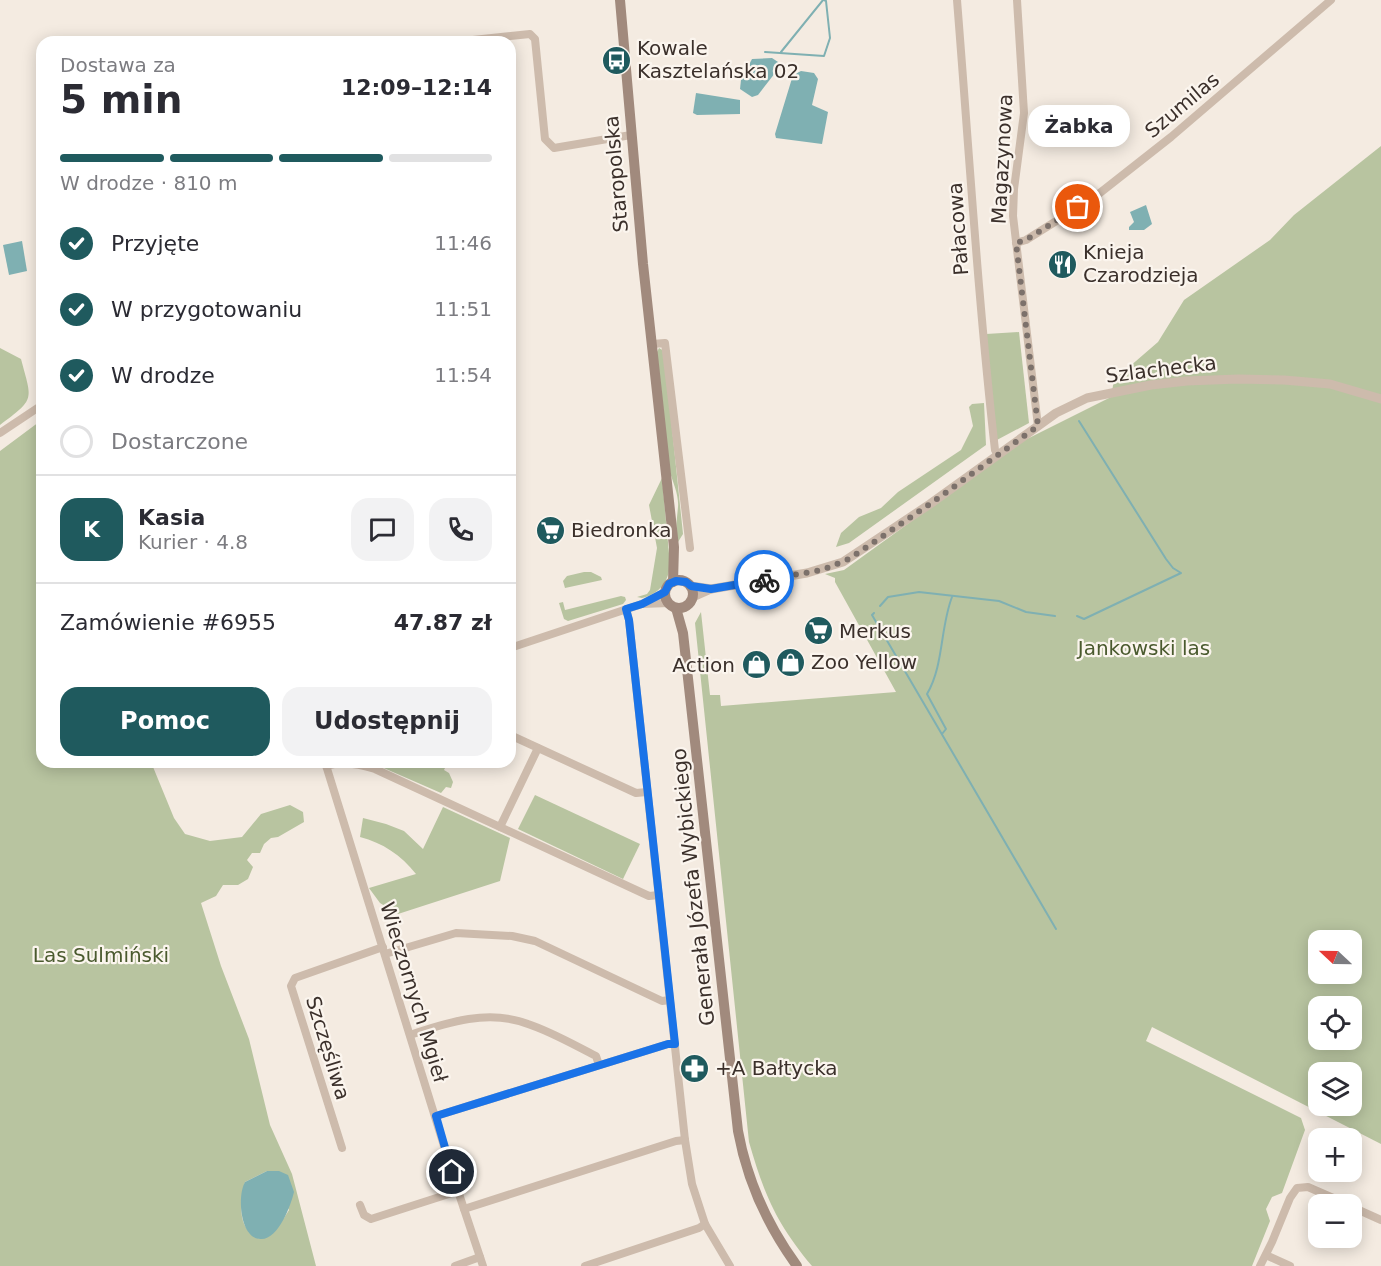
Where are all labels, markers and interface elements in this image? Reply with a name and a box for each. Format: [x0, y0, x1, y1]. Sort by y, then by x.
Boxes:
place label: Kowale Kasztelańska 02 [637, 36, 799, 83]
bus stop icon: Kowale Kasztelańska 02 [600, 44, 632, 76]
text: Dostawa za [60, 53, 176, 77]
street label: Szumilas [1140, 67, 1224, 143]
text: 12:09–12:14 [341, 75, 492, 100]
text: 5 min [60, 77, 182, 122]
street label: Magazynowa [987, 93, 1017, 225]
callout: Żabka [1027, 105, 1129, 147]
text: Żabka [1044, 114, 1114, 138]
street label: Staropolska [599, 115, 633, 233]
text: W drodze · 810 m [60, 171, 237, 195]
pin [1052, 181, 1103, 232]
street label: Pałacowa [943, 182, 973, 276]
icon: bag [1061, 190, 1094, 223]
icon: check [60, 227, 93, 260]
text: Przyjęte [111, 231, 199, 256]
text: 11:46 [434, 231, 492, 255]
place label: Knieja Czarodzieja [1083, 240, 1199, 287]
restaurant icon: Knieja Czarodzieja [1046, 248, 1078, 280]
icon: check [60, 293, 93, 326]
text: W przygotowaniu [111, 297, 302, 322]
text: 11:51 [434, 297, 492, 321]
street label: Szlachecka [1104, 350, 1218, 388]
icon: check [60, 359, 93, 392]
text: W drodze [111, 363, 215, 388]
text: 11:54 [434, 363, 492, 387]
text: Dostarczone [111, 429, 248, 454]
button: chat [351, 498, 414, 561]
button: phone [429, 498, 492, 561]
text: Kasia [138, 505, 205, 530]
supermarket icon: Biedronka [534, 514, 566, 546]
text: K [83, 517, 100, 542]
place label: Biedronka [571, 518, 671, 542]
text: Kurier · 4.8 [138, 530, 248, 554]
courier [734, 550, 794, 610]
icon: bike [748, 564, 781, 597]
text: Zamówienie #6955 [60, 610, 276, 635]
text: 47.87 zł [394, 610, 492, 635]
supermarket icon: Merkus [802, 615, 834, 647]
place label: Merkus [839, 619, 911, 643]
park label: Jankowski las [1076, 636, 1210, 660]
shop icon: Zoo Yellow [774, 646, 806, 678]
shop icon: Action [740, 649, 772, 681]
place label: Zoo Yellow [811, 650, 917, 674]
place label: Action [672, 653, 735, 677]
button: Pomoc [60, 687, 270, 756]
button: Udostępnij [282, 687, 492, 756]
street label: Generała Józefa Wybickiego [666, 747, 720, 1027]
street label: Wieczornych Mgieł [375, 899, 453, 1085]
north arrow [1308, 930, 1362, 984]
map controls [1308, 930, 1362, 1248]
park label: Las Sulmiński [33, 943, 169, 967]
street label: Szczęśliwa [301, 993, 355, 1103]
button: locate [1308, 996, 1362, 1050]
pharmacy icon: +A Bałtycka [678, 1052, 710, 1084]
place label: +A Bałtycka [715, 1056, 838, 1080]
button: layers [1308, 1062, 1362, 1116]
button: + [1308, 1128, 1362, 1182]
pin [426, 1146, 477, 1197]
icon: home [435, 1155, 468, 1188]
button: − [1308, 1194, 1362, 1248]

